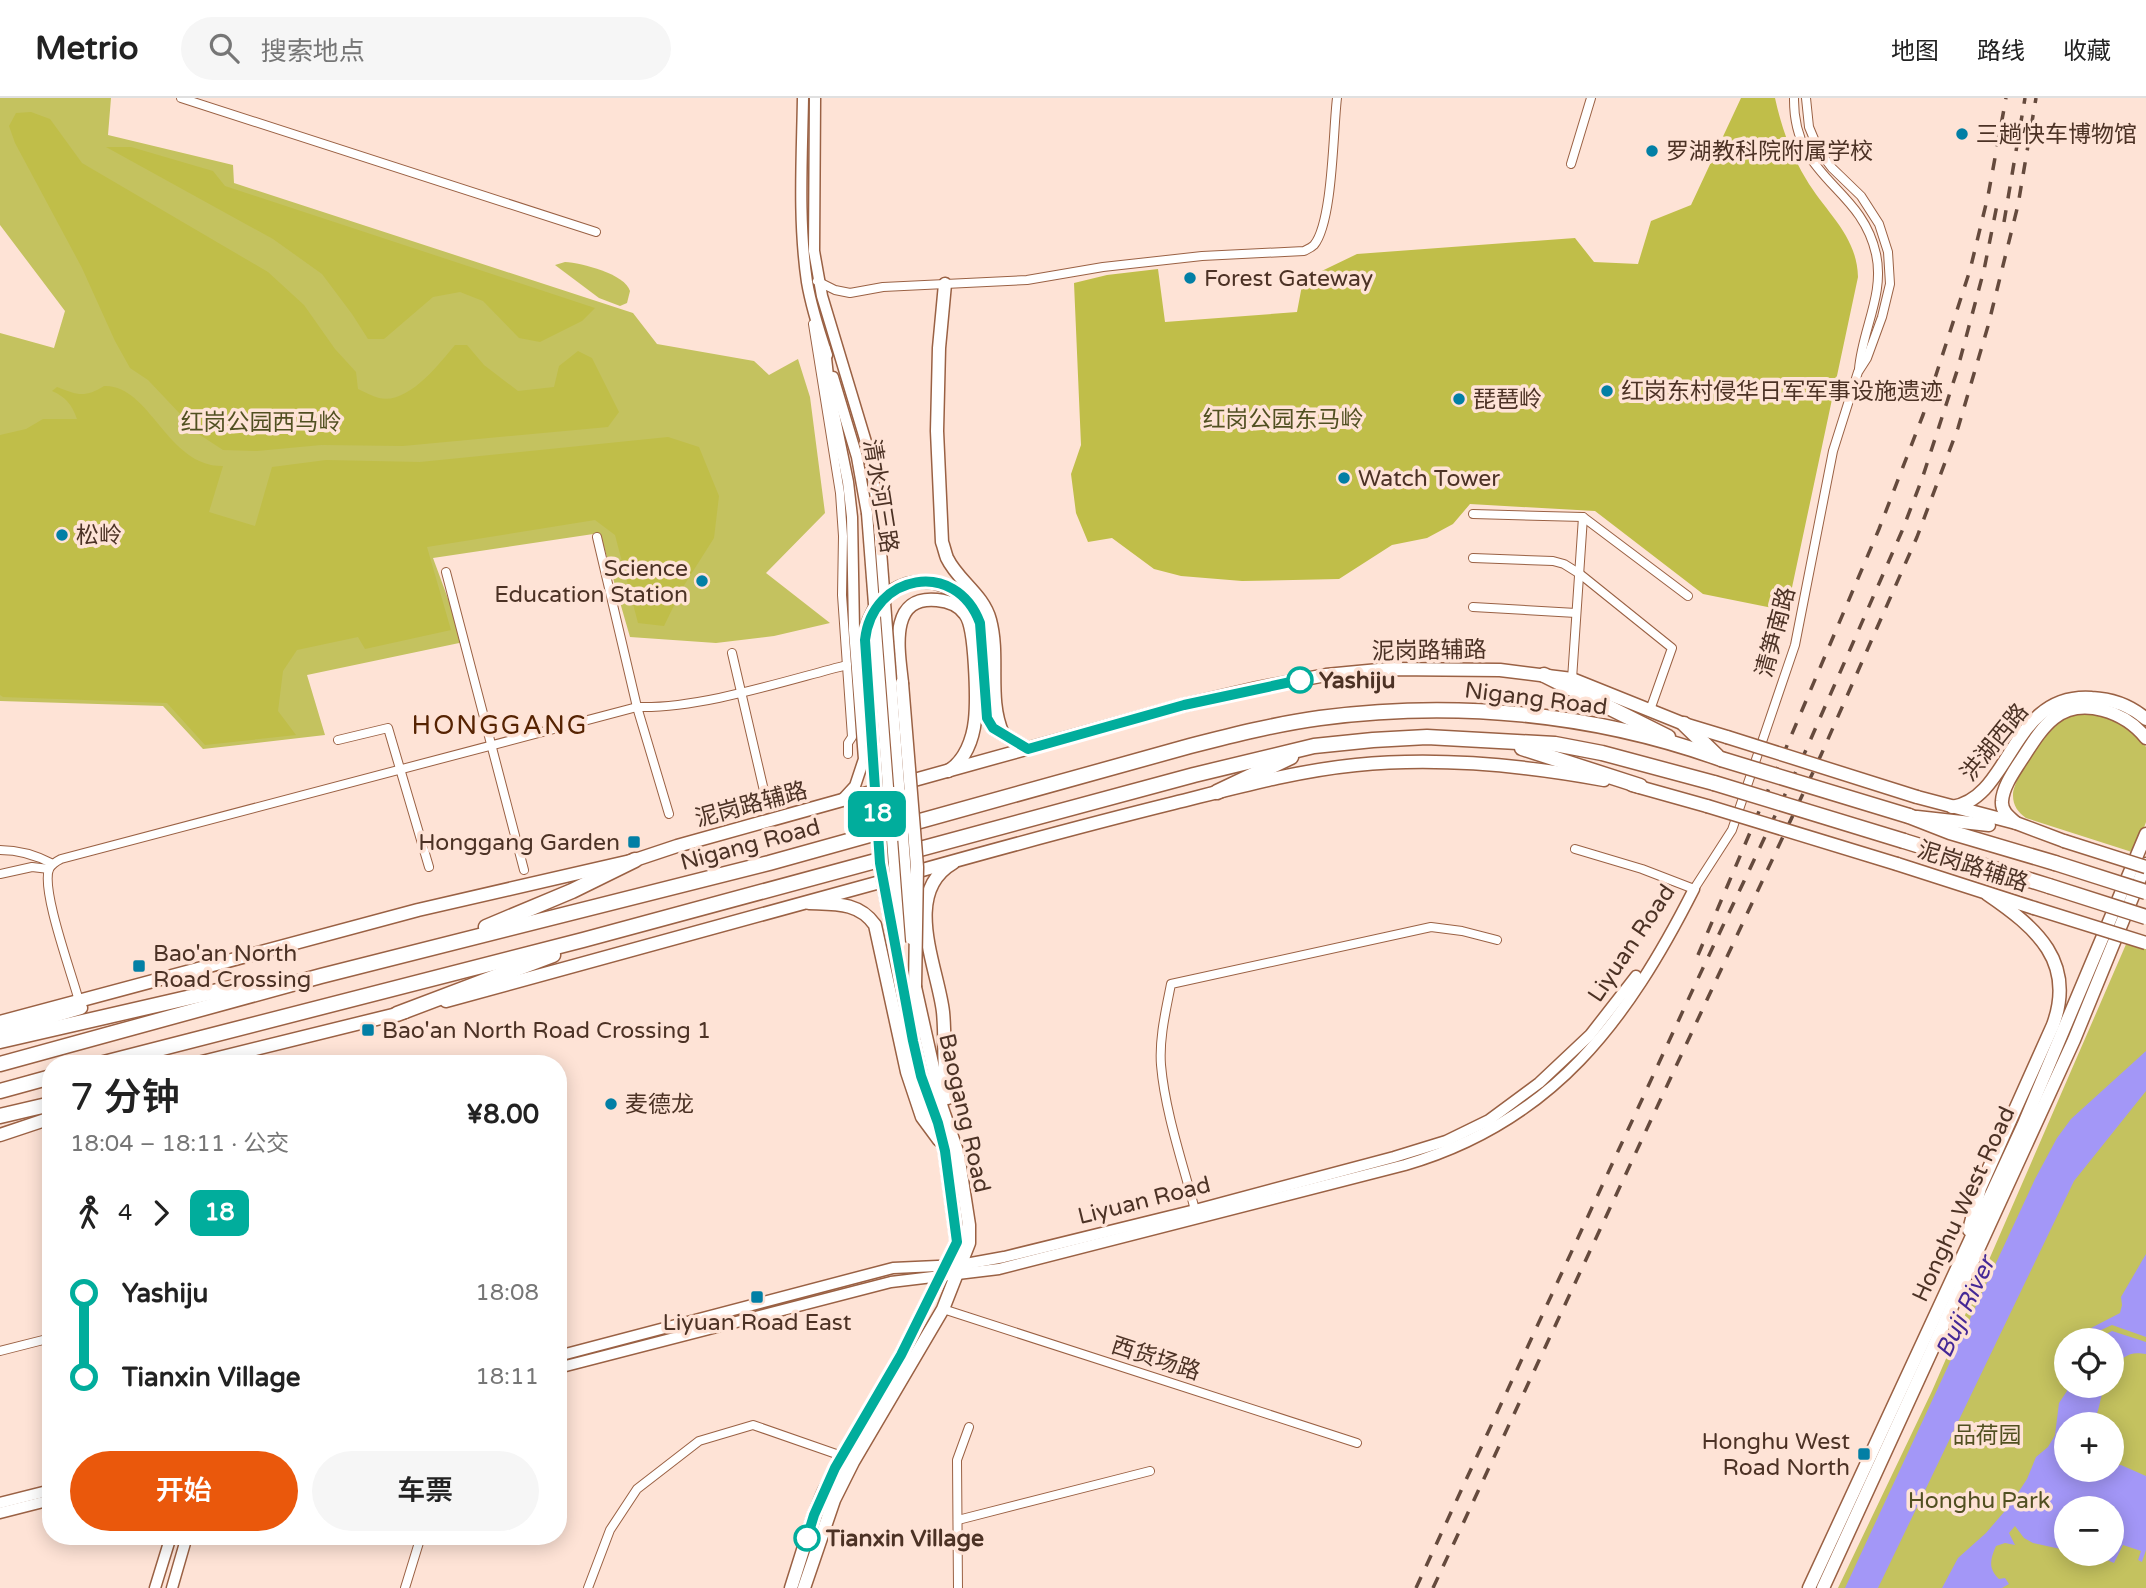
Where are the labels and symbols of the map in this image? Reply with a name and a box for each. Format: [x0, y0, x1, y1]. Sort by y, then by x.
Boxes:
place label: 三趟快车博物馆 [1976, 121, 2137, 149]
marker: 三趟快车博物馆 [1954, 126, 1970, 142]
place label: 罗湖教科院附属学校 [1666, 138, 1873, 166]
marker: 罗湖教科院附属学校 [1644, 143, 1660, 159]
place label: Forest Gateway [1204, 265, 1373, 293]
marker: Forest Gateway [1182, 270, 1198, 286]
place label: 红岗东村侵华日军军事设施遗迹 [1621, 378, 1943, 406]
marker: 红岗东村侵华日军军事设施遗迹 [1599, 383, 1615, 399]
place label: 琵琶岭 [1473, 386, 1542, 414]
marker: 琵琶岭 [1451, 391, 1467, 407]
park label: 红岗公园东马岭 [1203, 406, 1364, 434]
park label: 红岗公园西马岭 [181, 409, 342, 437]
street label: 清水河三路 [857, 437, 903, 555]
place label: Watch Tower [1358, 465, 1500, 493]
marker: Watch Tower [1336, 470, 1352, 486]
place label: 松岭 [76, 522, 122, 550]
marker: 松岭 [54, 527, 70, 543]
place label: Science Education Station [494, 555, 688, 609]
marker: Science Education Station [694, 573, 710, 589]
street label: 清笋南路 [1751, 584, 1801, 680]
street label: 泥岗路辅路 [1371, 636, 1487, 666]
marker: Yashiju [1287, 667, 1313, 693]
place label: Yashiju [1319, 667, 1395, 695]
street label: Nigang Road [1463, 676, 1609, 722]
street label: 洪湖西路 [1955, 698, 2035, 787]
district label: HONGGANG [412, 710, 588, 741]
street label: 泥岗路辅路 [692, 777, 810, 833]
line badge: 18 [846, 791, 908, 837]
street label: Nigang Road [677, 813, 823, 877]
place label: Honggang Garden [418, 829, 620, 857]
marker: Honggang Garden [626, 834, 642, 850]
street label: 泥岗路辅路 [1914, 836, 2032, 898]
street label: Liyuan Road [1582, 879, 1681, 1008]
place label: Bao'an North Road Crossing [153, 940, 311, 994]
marker: Bao'an North Road Crossing [131, 958, 147, 974]
place label: Bao'an North Road Crossing 1 [382, 1017, 711, 1045]
marker: Bao'an North Road Crossing 1 [360, 1022, 376, 1038]
street label: Baogang Road [932, 1031, 996, 1196]
place label: 麦德龙 [625, 1091, 694, 1119]
marker: 麦德龙 [603, 1096, 619, 1112]
street label: Honghu West Road [1906, 1102, 2021, 1306]
street label: Liyuan Road [1075, 1171, 1214, 1231]
water label: Buji River [1930, 1250, 2003, 1362]
marker: Liyuan Road East [749, 1289, 765, 1305]
place label: Liyuan Road East [662, 1309, 852, 1337]
street label: 西货场路 [1108, 1331, 1204, 1386]
park label: 品荷园 [1953, 1422, 2022, 1450]
place label: Honghu West Road North [1702, 1428, 1850, 1482]
marker: Honghu West Road North [1856, 1446, 1872, 1462]
park label: Honghu Park [1908, 1487, 2050, 1515]
marker: Tianxin Village [794, 1525, 820, 1551]
place label: Tianxin Village [825, 1525, 984, 1553]

